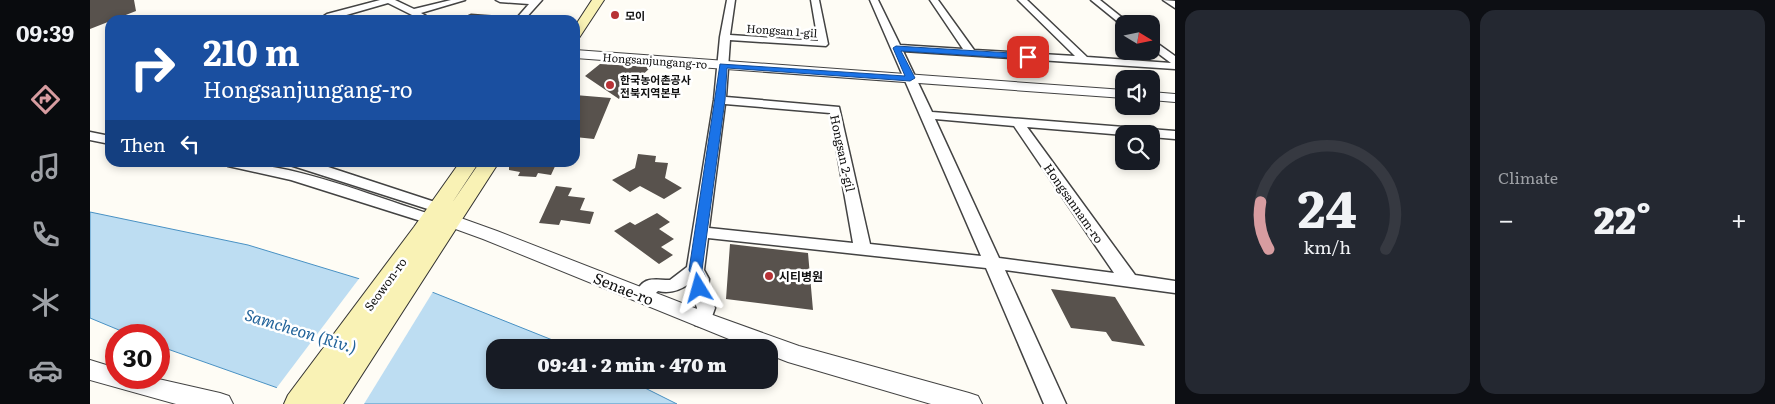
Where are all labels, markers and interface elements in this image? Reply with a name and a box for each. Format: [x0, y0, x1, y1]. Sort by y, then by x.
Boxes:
place label: 모이 [625, 7, 645, 23]
marker: 모이 [609, 9, 621, 21]
north arrow [1115, 15, 1160, 60]
map controls [1115, 15, 1160, 170]
text: 09:39 [16, 16, 74, 49]
street label: Hongsan 1-gil [746, 20, 818, 40]
text: 210 m [203, 25, 300, 77]
icon: right [120, 35, 185, 100]
pin [1007, 36, 1049, 78]
icon: arrive [1014, 43, 1042, 71]
street label: Hongsanjungang-ro [602, 48, 708, 72]
button: sound [1115, 70, 1160, 115]
place label: 한국농어촌공사 전북지역본부 [620, 71, 691, 100]
text: Hongsanjungang-ro [203, 72, 413, 105]
marker: 한국농어촌공사 전북지역본부 [604, 79, 616, 91]
icon: directions [28, 82, 63, 117]
street label: Hongsan 2-gil [826, 113, 860, 193]
button: search [1115, 125, 1160, 170]
text: Then [120, 130, 166, 158]
icon: left [176, 130, 204, 158]
icon: music [28, 150, 63, 185]
street label: Hongsannam-ro [1040, 159, 1108, 247]
text: Climate [1498, 165, 1558, 189]
text: 24 [1298, 167, 1357, 244]
text: 22° [1594, 189, 1651, 246]
text: − [1498, 197, 1514, 239]
text: + [1731, 197, 1747, 239]
icon: phone [28, 217, 63, 252]
text: km/h [1304, 233, 1351, 260]
street label: Seowon-ro [359, 254, 411, 314]
position arrow [672, 261, 724, 313]
street label: Senae-ro [590, 265, 658, 311]
place label: 시티병원 [779, 267, 823, 285]
marker: 시티병원 [763, 270, 775, 282]
icon: climate [28, 285, 63, 320]
water label: Samcheon (Riv.) [242, 302, 360, 358]
speed limit sign: 30 [105, 324, 170, 389]
text: 09:41 · 2 min · 470 m [538, 350, 726, 378]
icon: car [28, 353, 63, 388]

